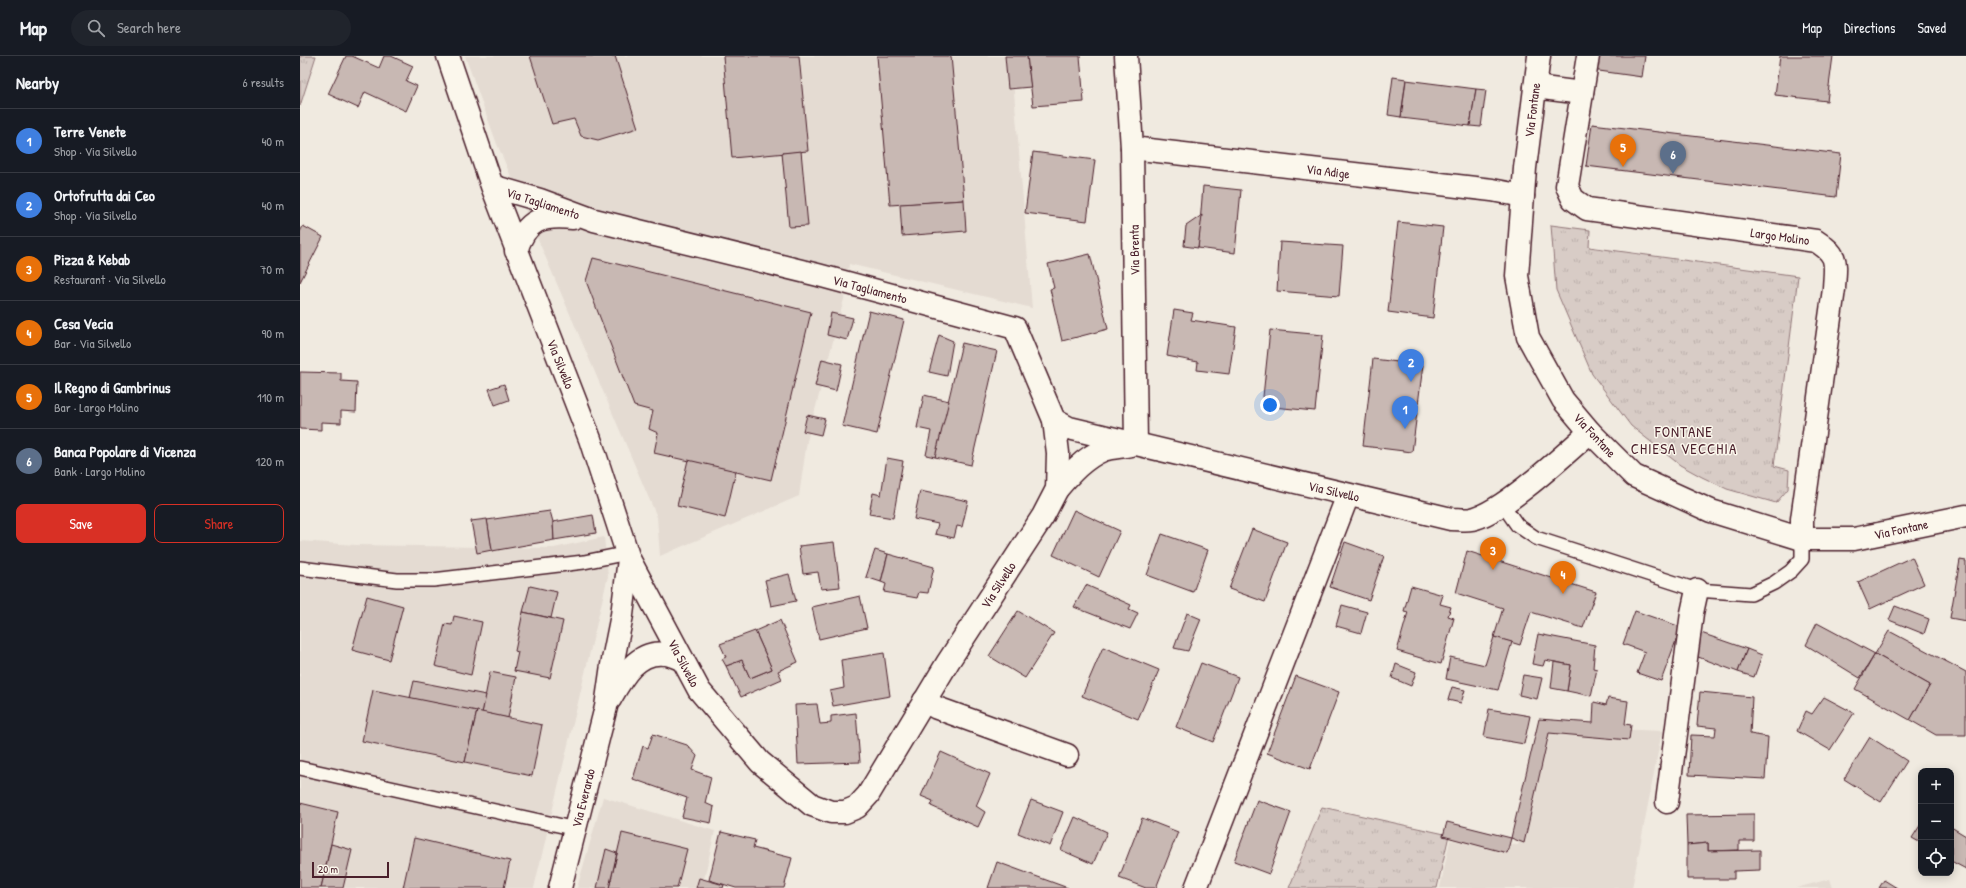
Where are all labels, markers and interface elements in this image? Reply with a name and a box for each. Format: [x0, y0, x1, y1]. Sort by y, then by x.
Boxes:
search box [71, 10, 351, 46]
text: Map [20, 15, 47, 41]
icon: search [85, 17, 107, 39]
text: Search here [117, 17, 181, 38]
text: Map [1802, 18, 1822, 37]
text: Directions [1844, 18, 1895, 37]
text: Saved [1917, 18, 1946, 37]
text: Nearby [16, 71, 59, 94]
text: 6 results [243, 73, 284, 91]
street label: Via Fontane [1520, 82, 1544, 138]
text: Terre Venete [54, 121, 126, 142]
text: 1 [27, 132, 31, 150]
text: 40 m [261, 132, 284, 150]
pin: 5 [1610, 134, 1636, 167]
pin: 6 [1660, 141, 1686, 174]
text: Shop · Via Silvello [54, 142, 137, 160]
street label: Via Adige [1305, 159, 1351, 183]
street label: Via Tagliamento [504, 183, 582, 223]
text: Ortofrutta dai Ceo [54, 185, 155, 206]
text: 2 [26, 196, 32, 214]
text: 40 m [261, 196, 284, 214]
text: Shop · Via Silvello [54, 206, 137, 224]
street label: Largo Molino [1749, 223, 1811, 249]
street label: Via Brenta [1125, 225, 1143, 275]
text: Pizza & Kebab [54, 249, 130, 270]
text: 3 [26, 260, 32, 278]
text: 70 m [260, 260, 284, 278]
text: Restaurant · Via Silvello [54, 270, 166, 288]
street label: Via Tagliamento [831, 270, 909, 308]
text: Cesa Vecia [54, 313, 113, 334]
text: 4 [27, 324, 31, 342]
text: 90 m [262, 324, 284, 342]
text: Bar · Via Silvello [54, 334, 131, 352]
street label: Via Silvello [543, 337, 579, 391]
pin: 2 [1398, 349, 1424, 382]
text: Il Regno di Gambrinus [54, 377, 171, 398]
text: 5 [26, 388, 32, 406]
text: 110 m [257, 388, 284, 406]
your location [1260, 395, 1280, 415]
pin: 1 [1392, 396, 1418, 429]
text: Bar · Largo Molino [54, 398, 139, 416]
street label: Via Fontane [1570, 409, 1620, 461]
district label: FONTANE CHIESA VECCHIA [1631, 421, 1737, 459]
text: Banca Popolare di Vicenza [54, 441, 196, 462]
text: 6 [26, 452, 32, 470]
text: 120 m [256, 452, 284, 470]
text: Bank · Largo Molino [54, 462, 145, 480]
street label: Via Silvello [1307, 476, 1361, 506]
button: Save [16, 504, 146, 543]
button: Share [154, 504, 284, 543]
street label: Via Fontane [1872, 514, 1930, 544]
pin: 3 [1480, 537, 1506, 570]
street label: Via Silvello [976, 558, 1020, 612]
pin: 4 [1550, 561, 1576, 594]
street label: Via Silvello [664, 636, 704, 690]
street label: Via Everardo [567, 767, 599, 829]
map controls [1918, 768, 1954, 876]
button: + [1918, 768, 1954, 804]
button: − [1918, 804, 1954, 840]
button: locate [1918, 840, 1954, 876]
scale bar [312, 860, 389, 879]
text: 20 m [318, 862, 338, 876]

